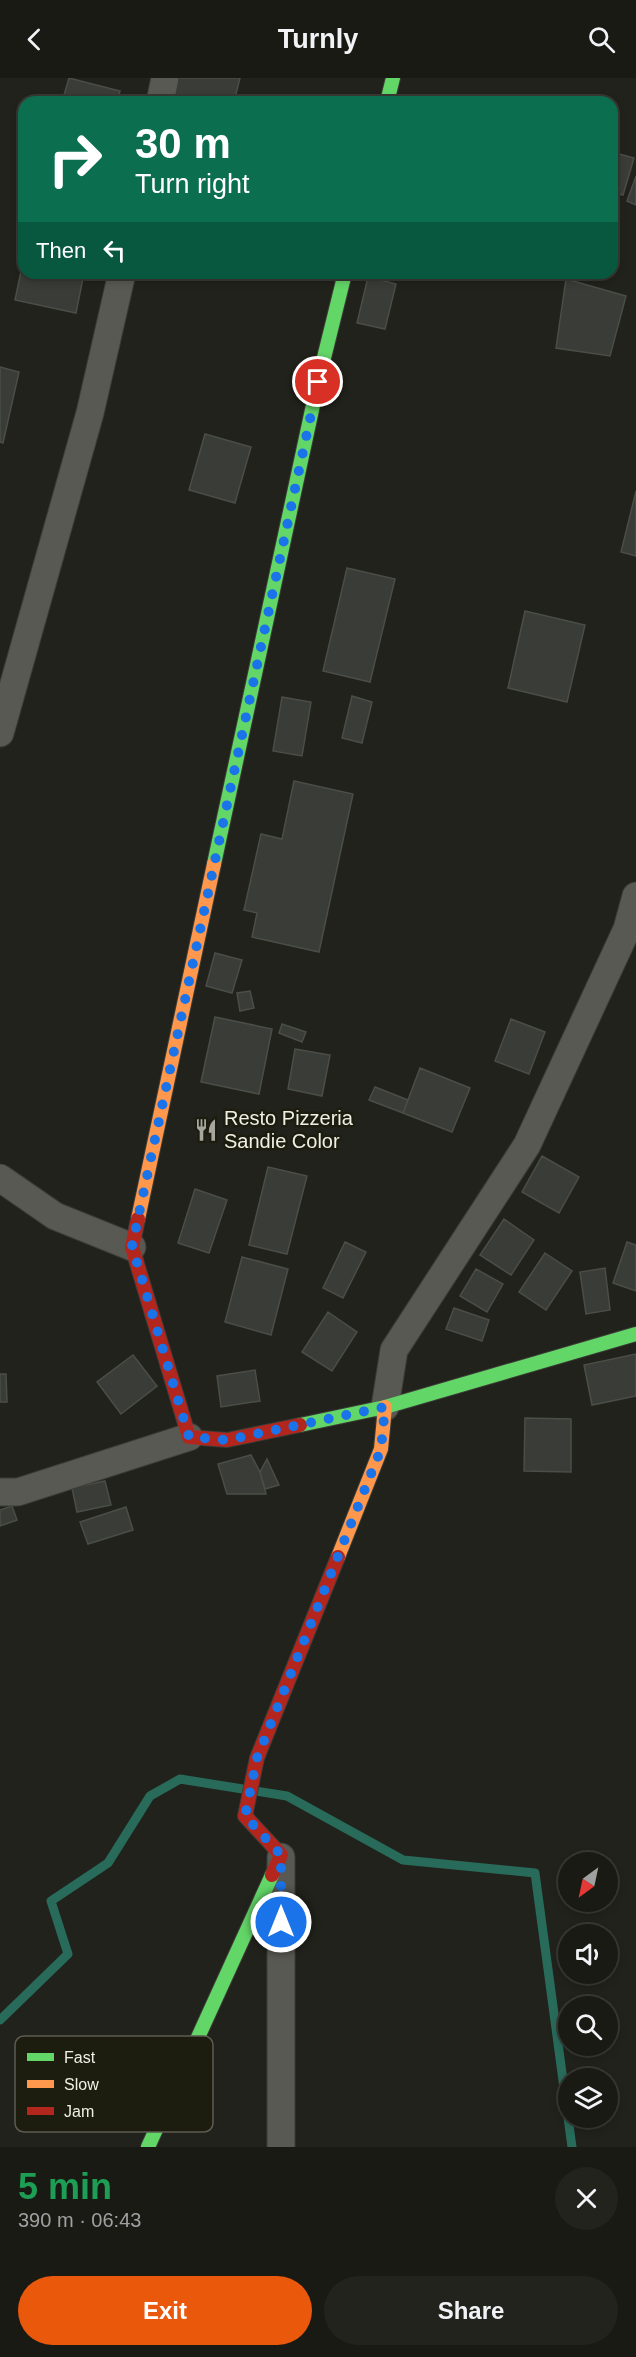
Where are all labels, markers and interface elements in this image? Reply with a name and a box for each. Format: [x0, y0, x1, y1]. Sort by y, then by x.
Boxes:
icon: back [18, 23, 51, 56]
icon: search [585, 23, 618, 56]
text: Turnly [278, 24, 358, 54]
icon: right [36, 120, 114, 198]
text: 30 m [135, 120, 231, 167]
text: Turn right [135, 169, 250, 199]
icon: left [98, 234, 131, 267]
text: Then [36, 238, 86, 263]
pin [292, 356, 343, 407]
icon: arrive [301, 365, 334, 398]
place label: Resto Pizzeria Sandie Color [224, 1107, 354, 1152]
restaurant icon: Resto Pizzeria Sandie Color [193, 1117, 219, 1143]
north arrow [558, 1852, 618, 1912]
map controls [558, 1852, 618, 2128]
position arrow [249, 1890, 313, 1954]
button: sound [558, 1924, 618, 1984]
button: search [558, 1996, 618, 2056]
legend [15, 2036, 213, 2132]
text: Fast [64, 2049, 96, 2066]
button: layers [558, 2068, 618, 2128]
text: Slow [64, 2076, 99, 2093]
text: Jam [64, 2103, 94, 2120]
text: 5 min [18, 2166, 112, 2207]
button: close [555, 2167, 618, 2230]
text: 390 m · 06:43 [18, 2209, 141, 2231]
button: Exit [18, 2276, 312, 2345]
button: Share [324, 2276, 618, 2345]

